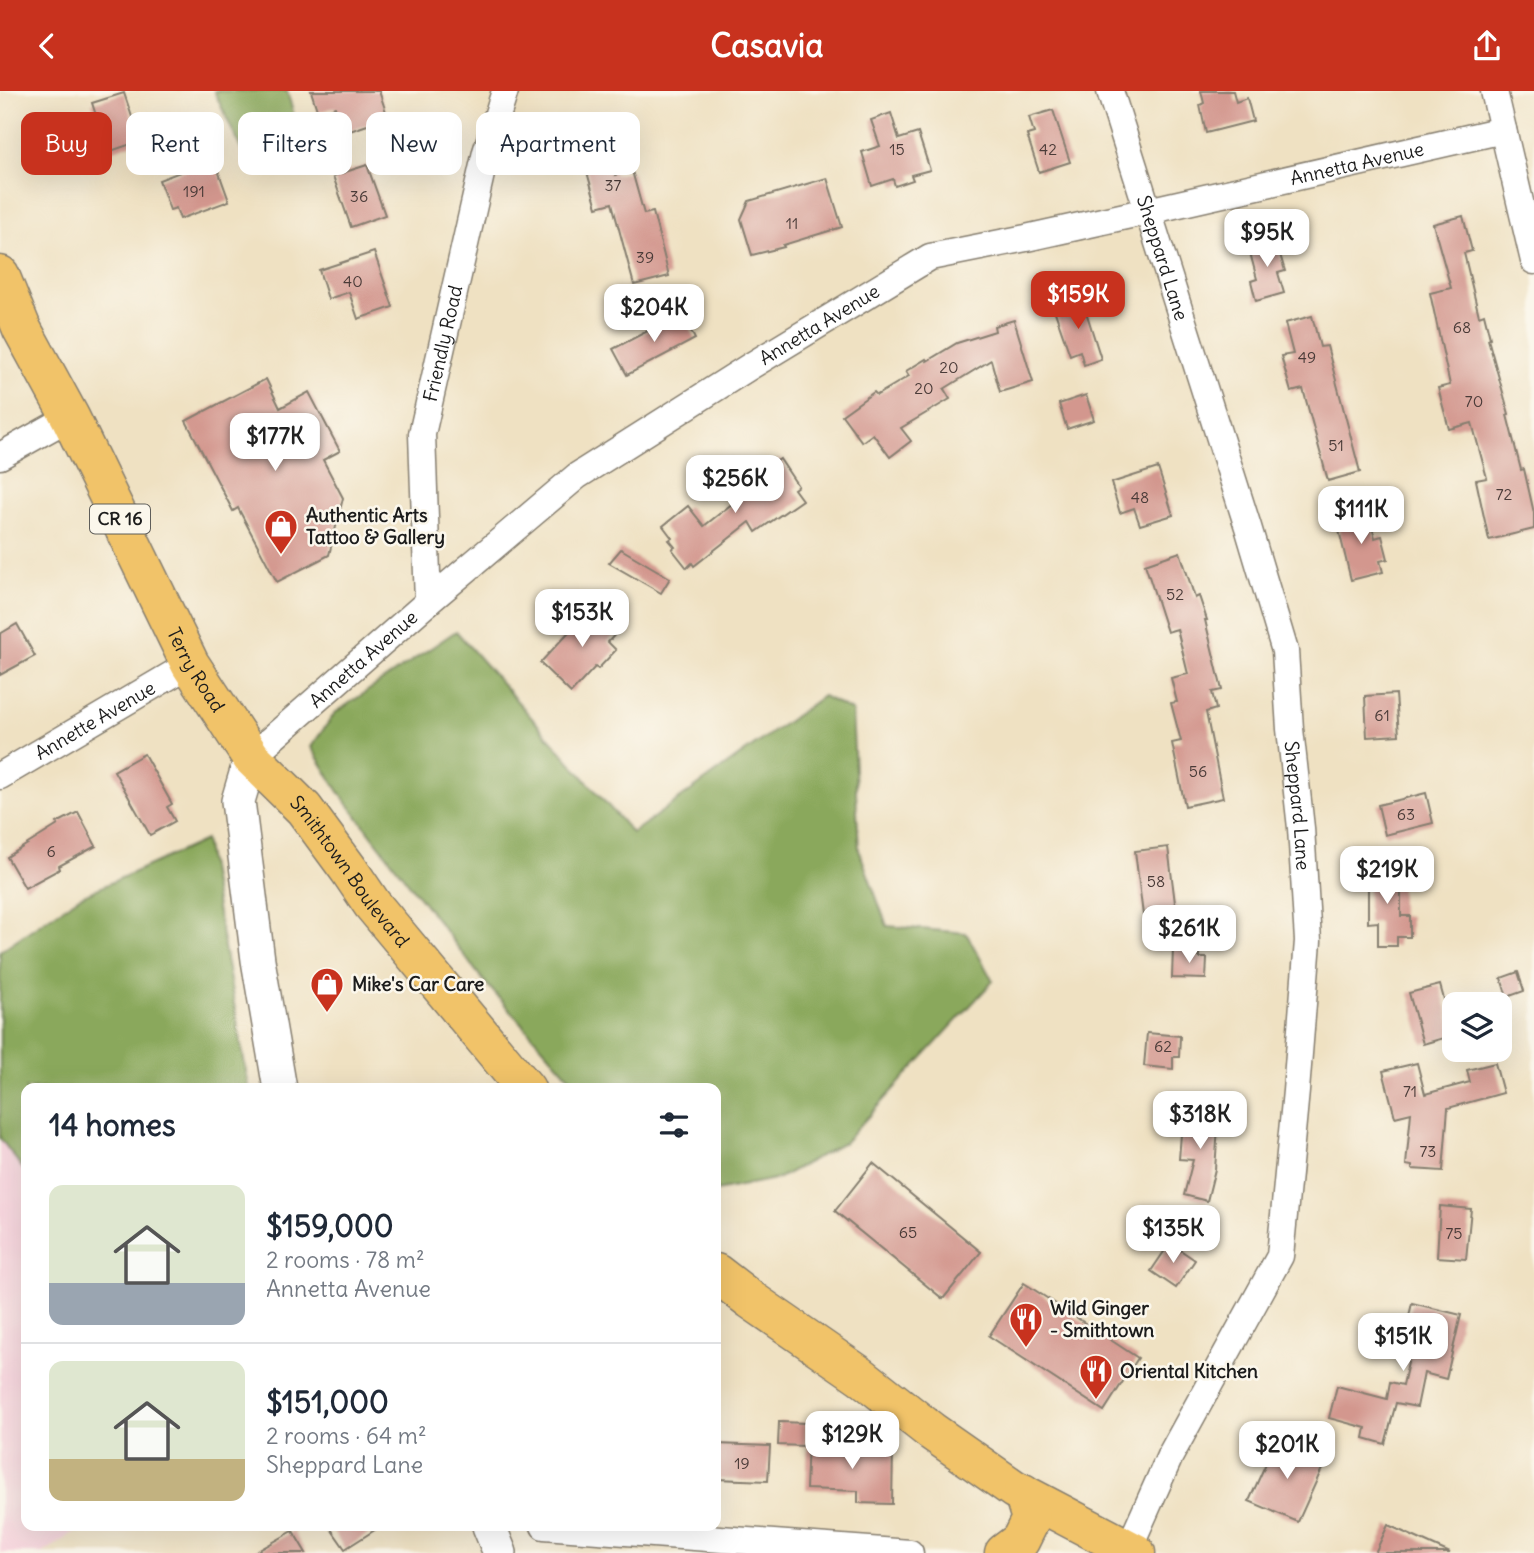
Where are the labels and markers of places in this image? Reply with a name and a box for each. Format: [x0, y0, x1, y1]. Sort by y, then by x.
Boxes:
pin: $95K [1226, 209, 1308, 269]
pin: $159K [1029, 271, 1127, 331]
pin: $204K [605, 285, 703, 344]
pin: $177K [226, 413, 324, 473]
pin: $256K [686, 455, 784, 515]
pin: $111K [1312, 487, 1410, 546]
place label: Authentic Arts Tattoo & Gallery [306, 503, 445, 549]
shop icon: Authentic Arts Tattoo & Gallery [262, 507, 300, 556]
pin: $153K [533, 589, 631, 649]
pin: $219K [1338, 847, 1436, 906]
pin: $261K [1140, 905, 1238, 965]
shop icon: Mike's Car Care [308, 965, 346, 1014]
place label: Mike's Car Care [352, 972, 484, 996]
pin: $318K [1151, 1091, 1249, 1151]
pin: $135K [1124, 1205, 1222, 1265]
place label: Wild Ginger - Smithtown [1050, 1296, 1154, 1342]
restaurant icon: Wild Ginger - Smithtown [1007, 1300, 1045, 1349]
pin: $151K [1354, 1313, 1452, 1373]
restaurant icon: Oriental Kitchen [1077, 1352, 1115, 1401]
place label: Oriental Kitchen [1120, 1359, 1258, 1383]
pin: $129K [803, 1411, 901, 1471]
pin: $201K [1238, 1421, 1336, 1481]

